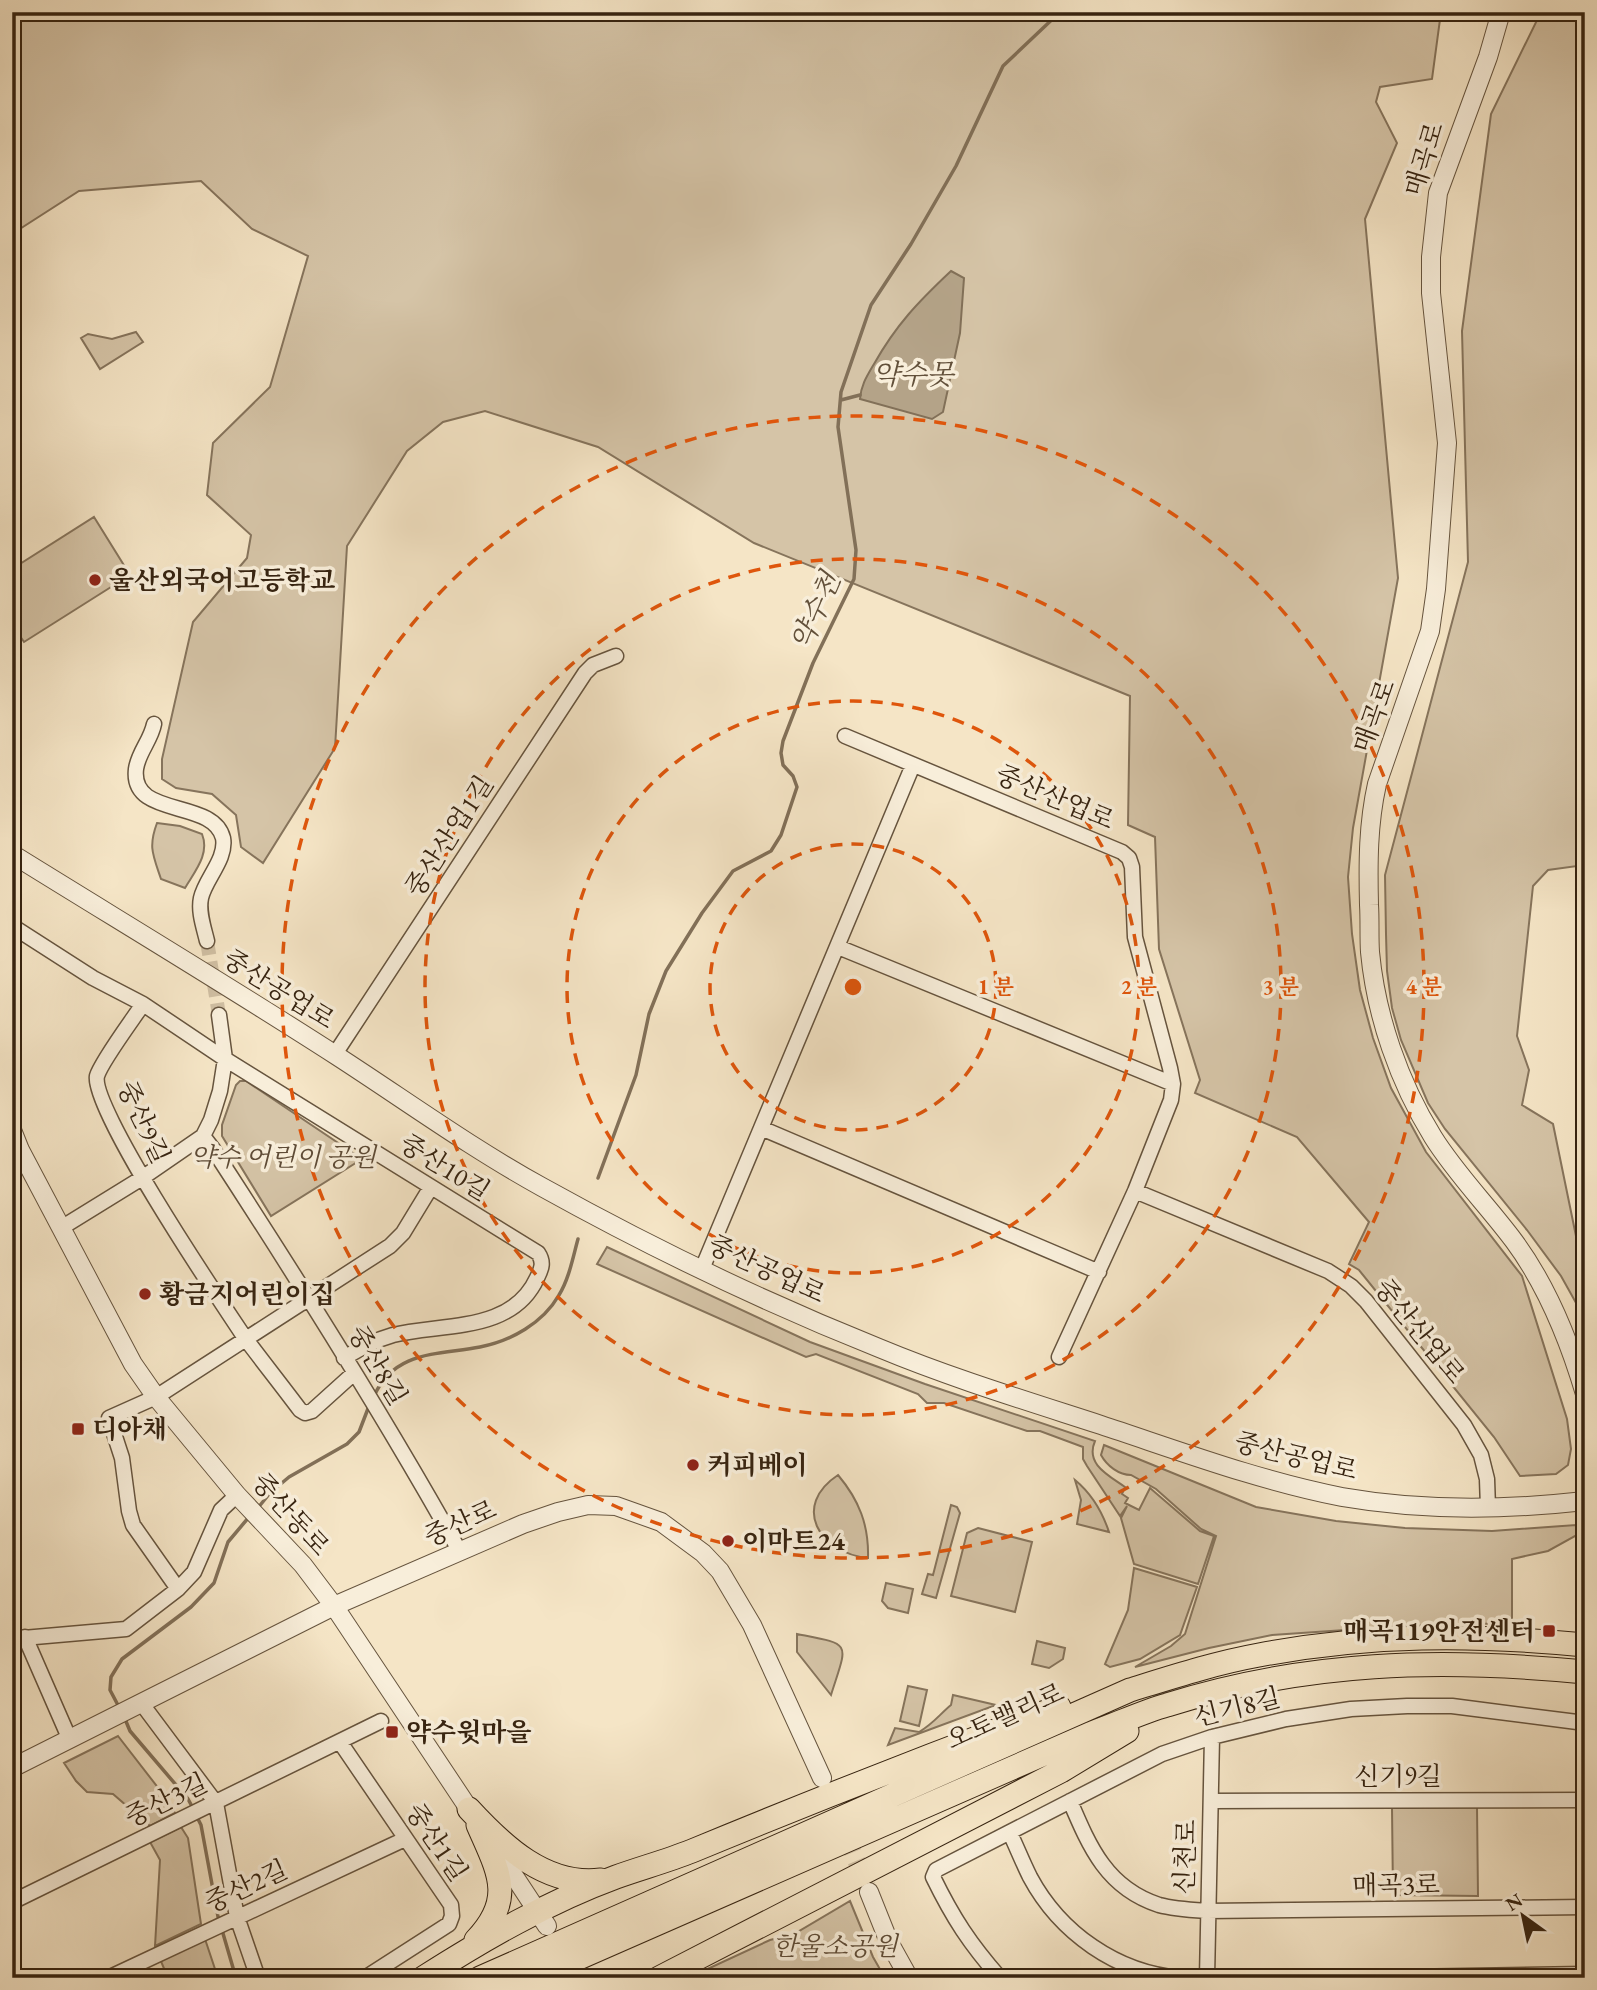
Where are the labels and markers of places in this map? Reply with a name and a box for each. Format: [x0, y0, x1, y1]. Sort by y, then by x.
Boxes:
place label: 울산외국어고등학교 [109, 563, 335, 597]
marker: 울산외국어고등학교 [87, 572, 103, 588]
centre of rings [841, 975, 865, 999]
place label: 황금지어린이집 [159, 1277, 335, 1311]
marker: 황금지어린이집 [137, 1286, 153, 1302]
place label: 디아채 [92, 1412, 167, 1446]
marker: 디아채 [70, 1421, 86, 1437]
place label: 커피베이 [707, 1448, 807, 1482]
marker: 커피베이 [685, 1457, 701, 1473]
place label: 이마트24 [742, 1524, 845, 1558]
marker: 이마트24 [720, 1533, 736, 1549]
place label: 매곡119안전센터 [1343, 1614, 1535, 1648]
marker: 매곡119안전센터 [1541, 1623, 1557, 1639]
place label: 약수윗마을 [406, 1715, 532, 1749]
marker: 약수윗마을 [384, 1724, 400, 1740]

